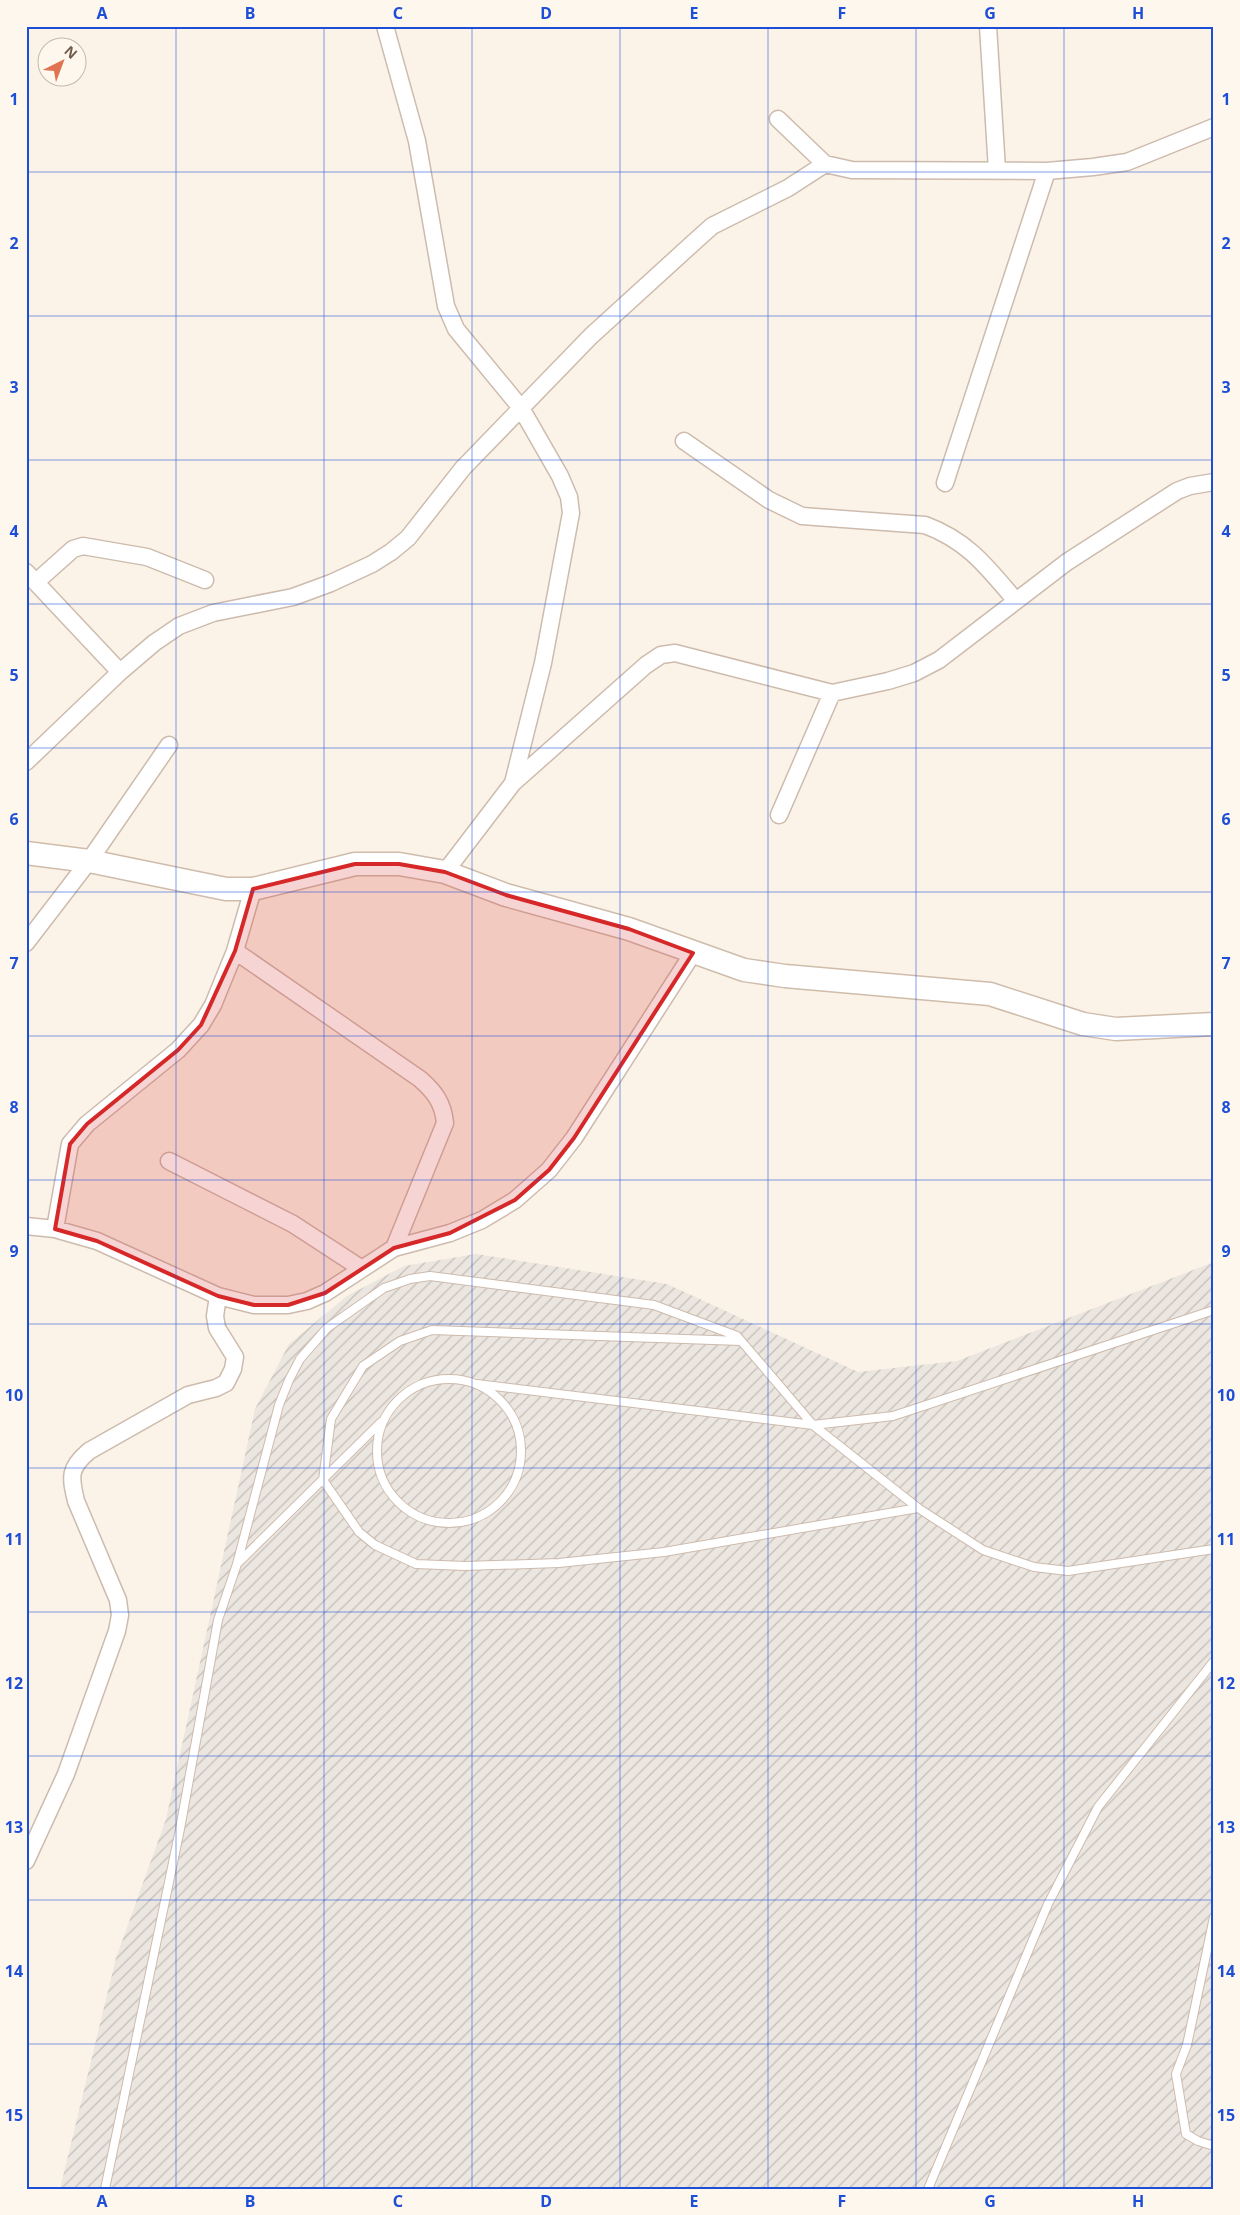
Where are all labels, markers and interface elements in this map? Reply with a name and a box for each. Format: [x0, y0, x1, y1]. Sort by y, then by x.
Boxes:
text: A [96, 2, 108, 24]
text: B [245, 2, 255, 24]
text: C [393, 2, 403, 24]
text: D [540, 2, 552, 24]
text: E [690, 2, 699, 24]
text: F [838, 2, 846, 24]
text: G [984, 2, 996, 24]
text: H [1132, 2, 1144, 24]
north arrow [38, 38, 88, 88]
text: N [60, 41, 82, 63]
text: 1 [9, 88, 19, 110]
text: 1 [1221, 88, 1231, 110]
text: 2 [9, 232, 19, 254]
text: 2 [1221, 232, 1231, 254]
text: 3 [9, 376, 19, 398]
text: 3 [1221, 376, 1231, 398]
text: 4 [9, 520, 19, 542]
text: 4 [1221, 520, 1231, 542]
text: 5 [9, 664, 19, 686]
text: 5 [1221, 664, 1231, 686]
text: 6 [9, 808, 19, 830]
text: 6 [1221, 808, 1231, 830]
text: 7 [9, 952, 19, 974]
text: 7 [1221, 952, 1231, 974]
text: 8 [9, 1096, 19, 1118]
text: 8 [1221, 1096, 1231, 1118]
text: 9 [9, 1240, 19, 1262]
text: 9 [1221, 1240, 1231, 1262]
text: 10 [5, 1384, 23, 1406]
text: 10 [1217, 1384, 1235, 1406]
text: 11 [5, 1528, 23, 1550]
text: 11 [1217, 1528, 1235, 1550]
text: 12 [5, 1672, 23, 1694]
text: 12 [1217, 1672, 1235, 1694]
text: 13 [5, 1816, 23, 1838]
text: 13 [1217, 1816, 1235, 1838]
text: 14 [5, 1960, 23, 1982]
text: 14 [1217, 1960, 1235, 1982]
text: 15 [5, 2104, 23, 2126]
text: 15 [1217, 2104, 1235, 2126]
text: A [96, 2190, 108, 2212]
text: B [245, 2190, 255, 2212]
text: C [393, 2190, 403, 2212]
text: D [540, 2190, 552, 2212]
text: E [690, 2190, 699, 2212]
text: F [838, 2190, 846, 2212]
text: G [984, 2190, 996, 2212]
text: H [1132, 2190, 1144, 2212]

